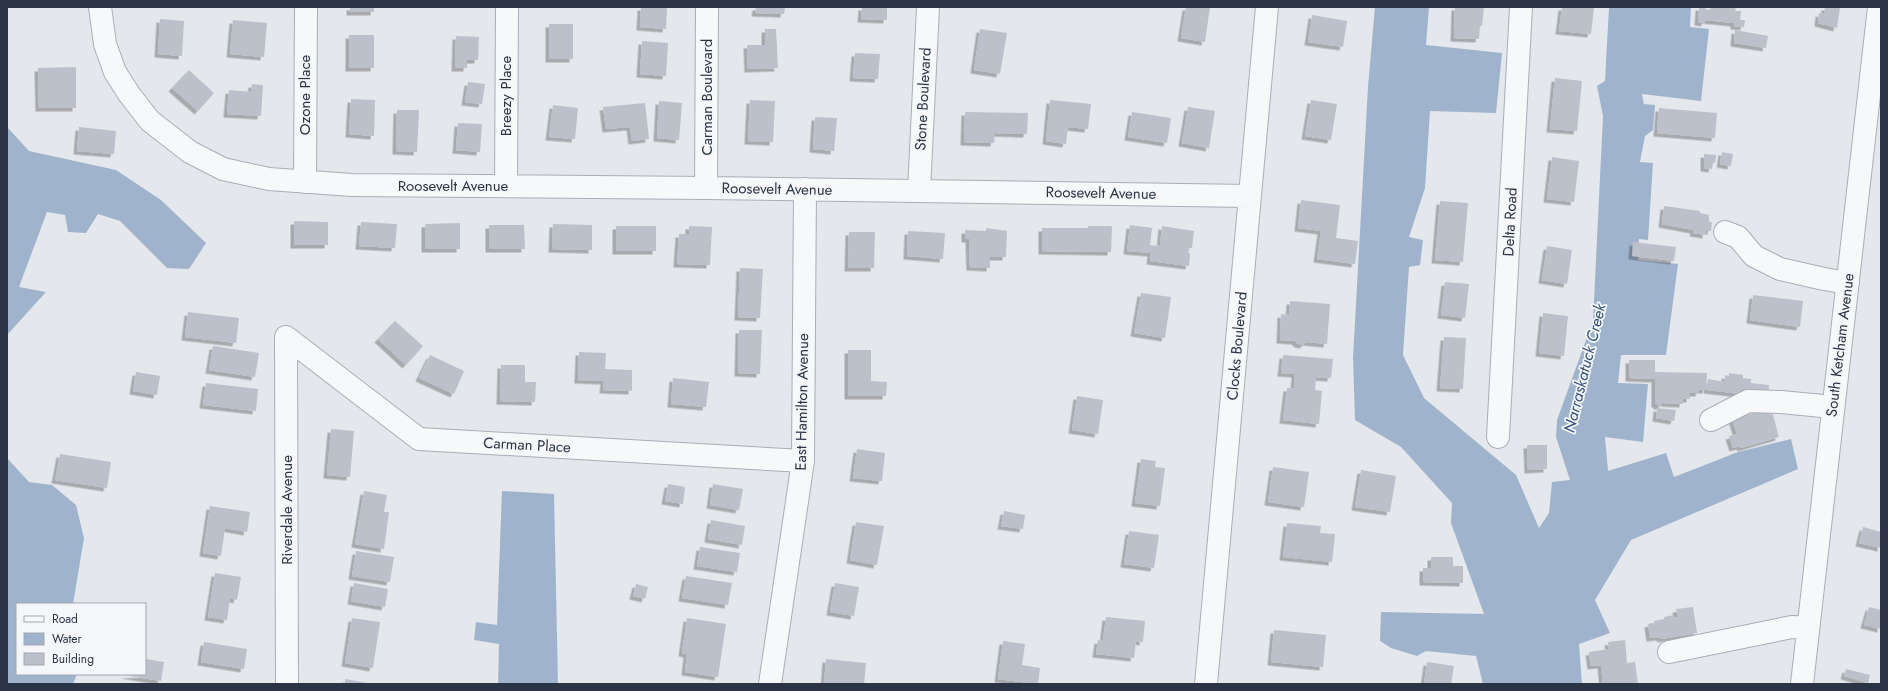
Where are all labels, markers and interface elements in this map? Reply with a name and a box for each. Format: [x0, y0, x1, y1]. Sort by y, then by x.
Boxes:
street label: Carman Boulevard [696, 39, 718, 155]
street label: Stone Boulevard [909, 47, 937, 151]
street label: Ozone Place [294, 54, 316, 135]
street label: Breezy Place [495, 55, 517, 136]
street label: Roosevelt Avenue [398, 175, 509, 197]
street label: Roosevelt Avenue [721, 177, 833, 201]
street label: Roosevelt Avenue [1045, 181, 1157, 205]
street label: Delta Road [1497, 187, 1523, 257]
street label: South Ketcham Avenue [1820, 272, 1860, 418]
street label: Clocks Boulevard [1221, 291, 1253, 401]
water label: Narraskatuck Creek [1557, 300, 1612, 435]
street label: East Hamilton Avenue [790, 333, 814, 471]
street label: Carman Place [483, 432, 572, 458]
street label: Riverdale Avenue [276, 455, 298, 565]
legend [16, 603, 146, 675]
text: Road [52, 610, 78, 628]
text: Water [52, 630, 83, 648]
text: Building [52, 650, 94, 668]

